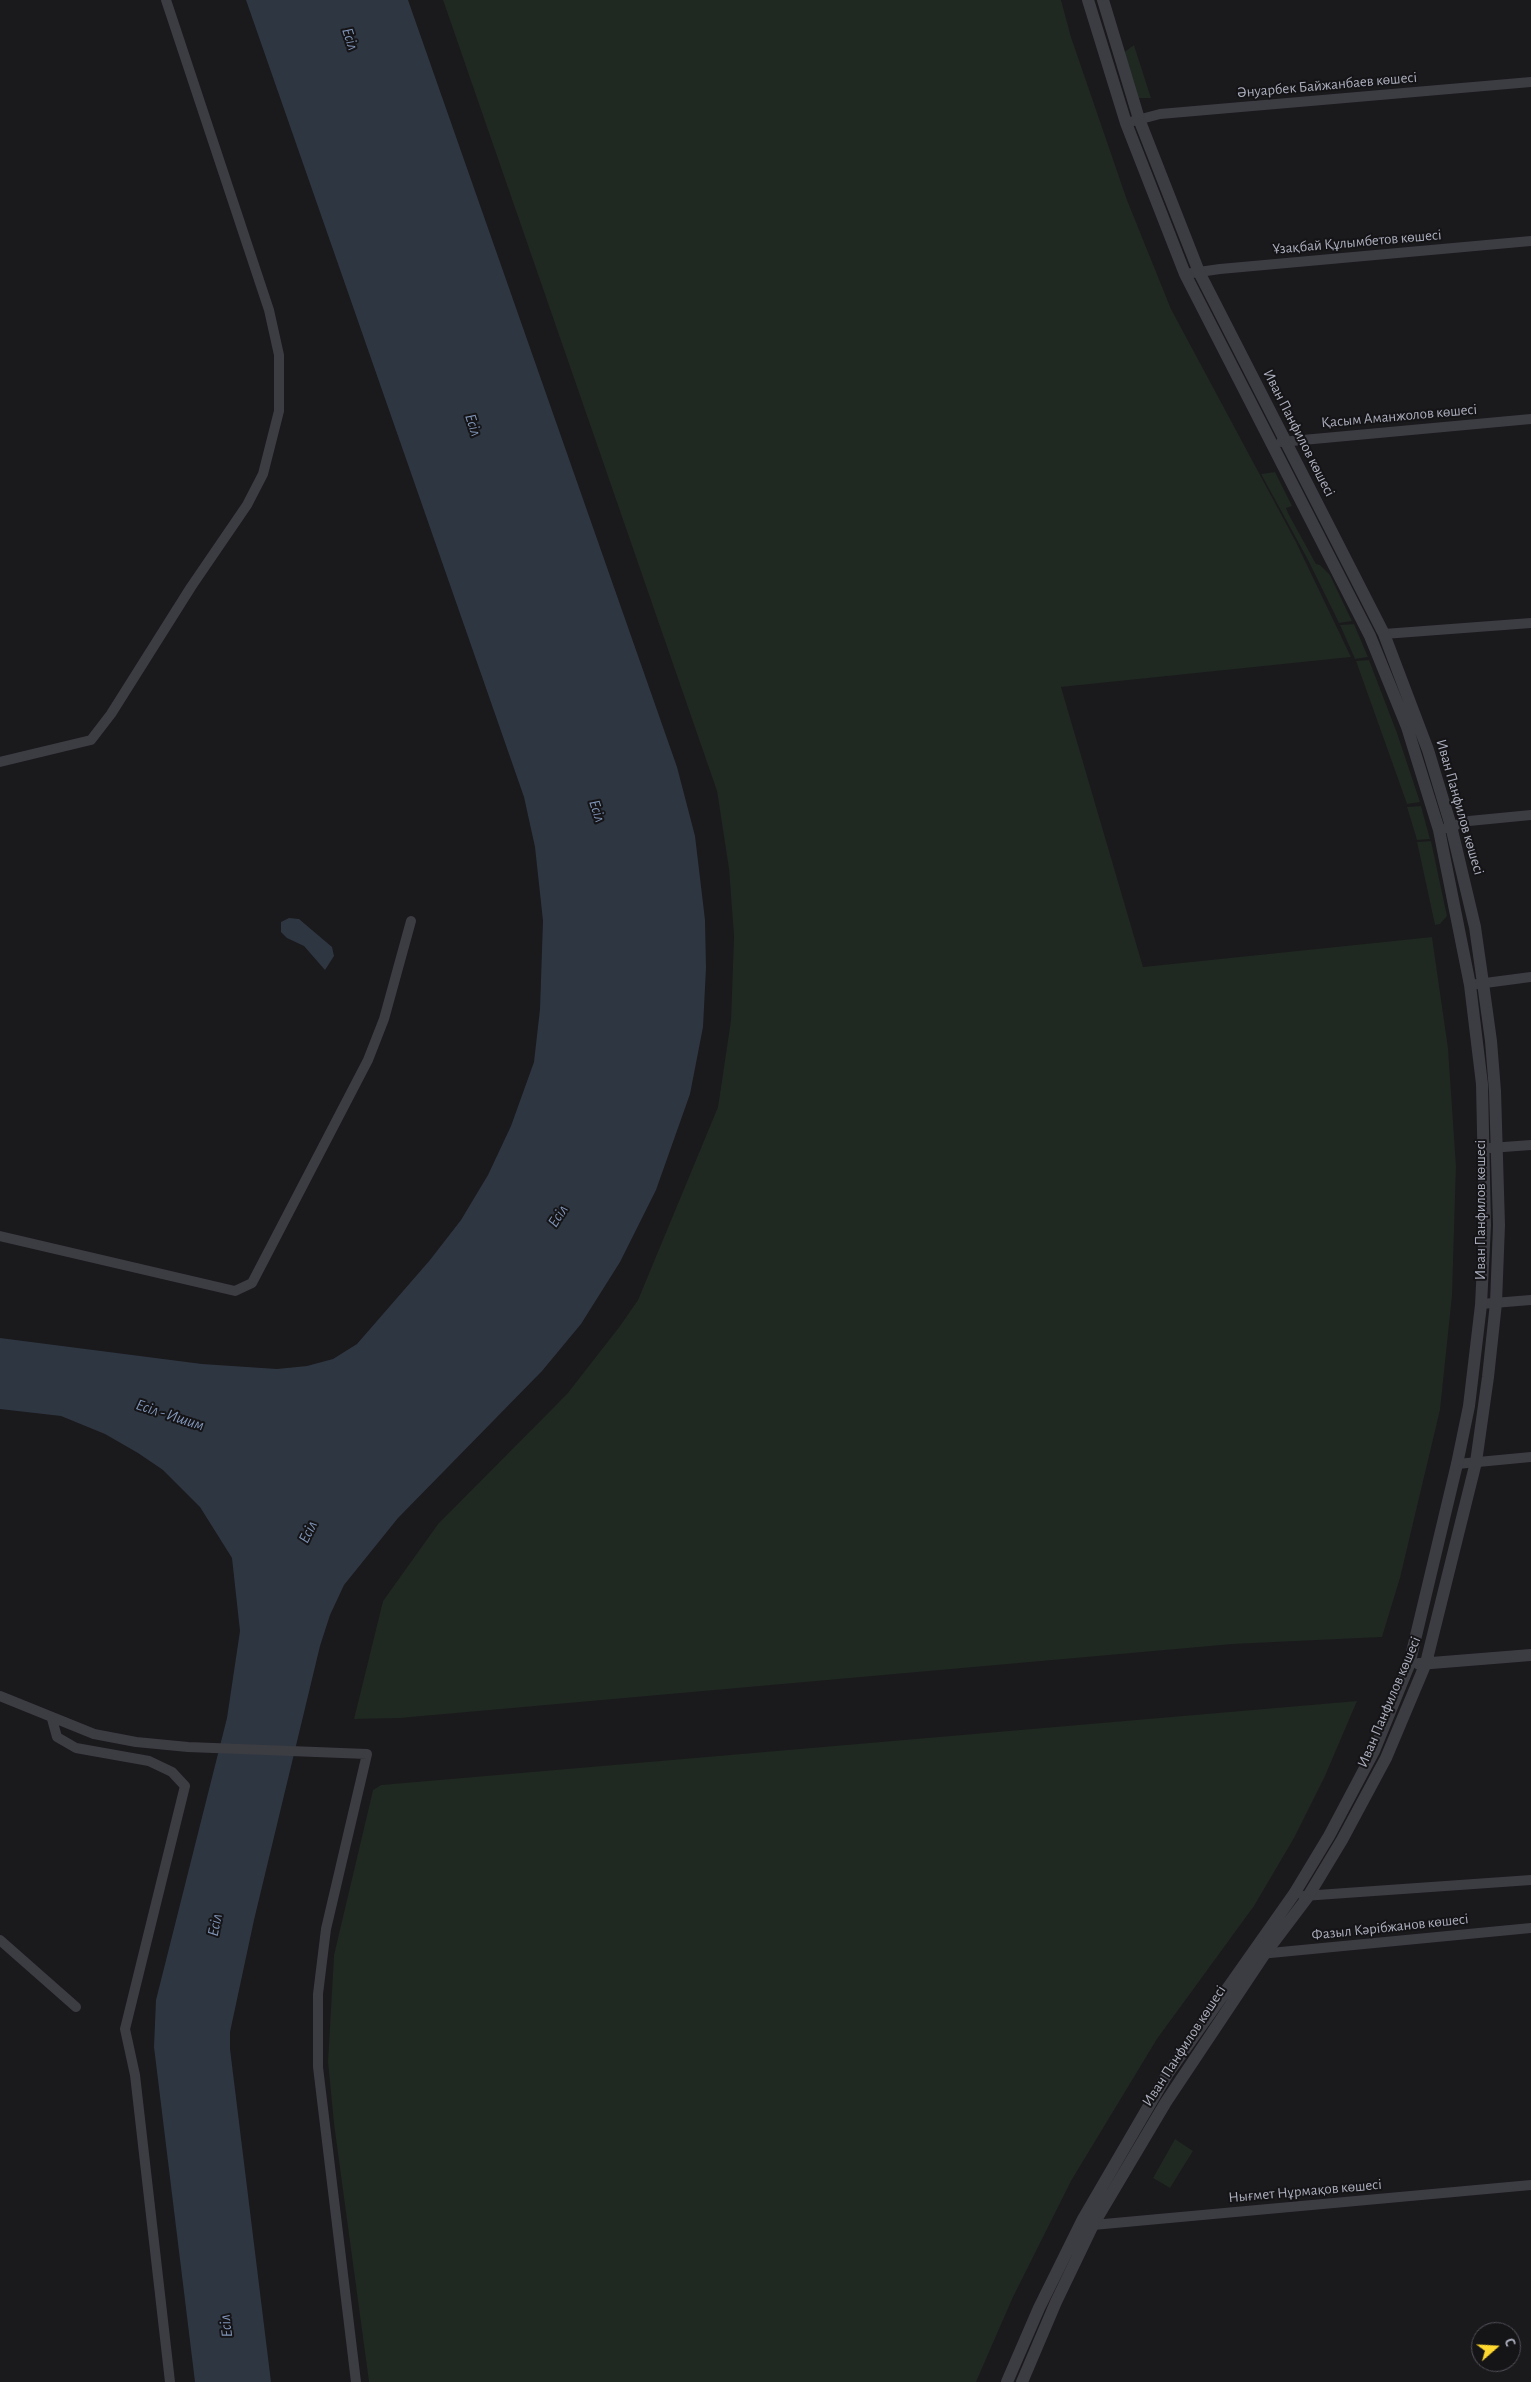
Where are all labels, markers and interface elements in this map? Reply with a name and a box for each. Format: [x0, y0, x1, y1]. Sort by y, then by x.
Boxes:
water label: Есіл [337, 25, 363, 53]
street label: Әнуарбек Байжанбаев көшесі [1236, 68, 1418, 102]
street label: Ұзақбай Құлымбетов көшесі [1272, 226, 1442, 258]
street label: Иван Панфилов көшесі [1259, 366, 1339, 500]
street label: Қасым Аманжолов көшесі [1320, 400, 1478, 432]
water label: Есіл [460, 411, 486, 439]
street label: Иван Панфилов көшесі [1432, 737, 1488, 877]
water label: Есіл [584, 797, 610, 825]
street label: Иван Панфилов көшесі [1471, 1140, 1489, 1280]
water label: Есіл [544, 1201, 572, 1231]
water label: Есіл - Ишим [134, 1395, 206, 1435]
water label: Есіл [294, 1518, 322, 1546]
street label: Иван Панфилов көшесі [1353, 1634, 1425, 1770]
street label: Фазыл Кәрібжанов көшесі [1311, 1910, 1469, 1944]
water label: Есіл [203, 1912, 227, 1938]
street label: Иван Панфилов көшесі [1138, 1982, 1230, 2110]
street label: Нығмет Нұрмақов көшесі [1227, 2175, 1383, 2207]
water label: Есіл [215, 2314, 237, 2338]
north arrow [1471, 2322, 1521, 2372]
text: С [1501, 2336, 1517, 2348]

